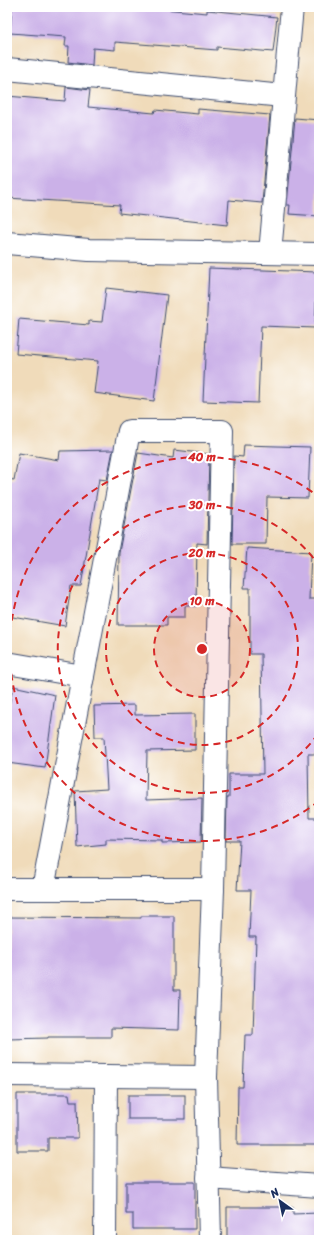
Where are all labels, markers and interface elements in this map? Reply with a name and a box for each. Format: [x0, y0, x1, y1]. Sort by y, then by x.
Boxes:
text: 40 m [187, 446, 216, 468]
text: 30 m [188, 494, 216, 516]
text: 20 m [188, 542, 216, 564]
text: 10 m [189, 590, 215, 612]
centre of rings [195, 642, 209, 656]
north arrow [260, 1181, 300, 1221]
text: N [266, 1183, 284, 1204]

